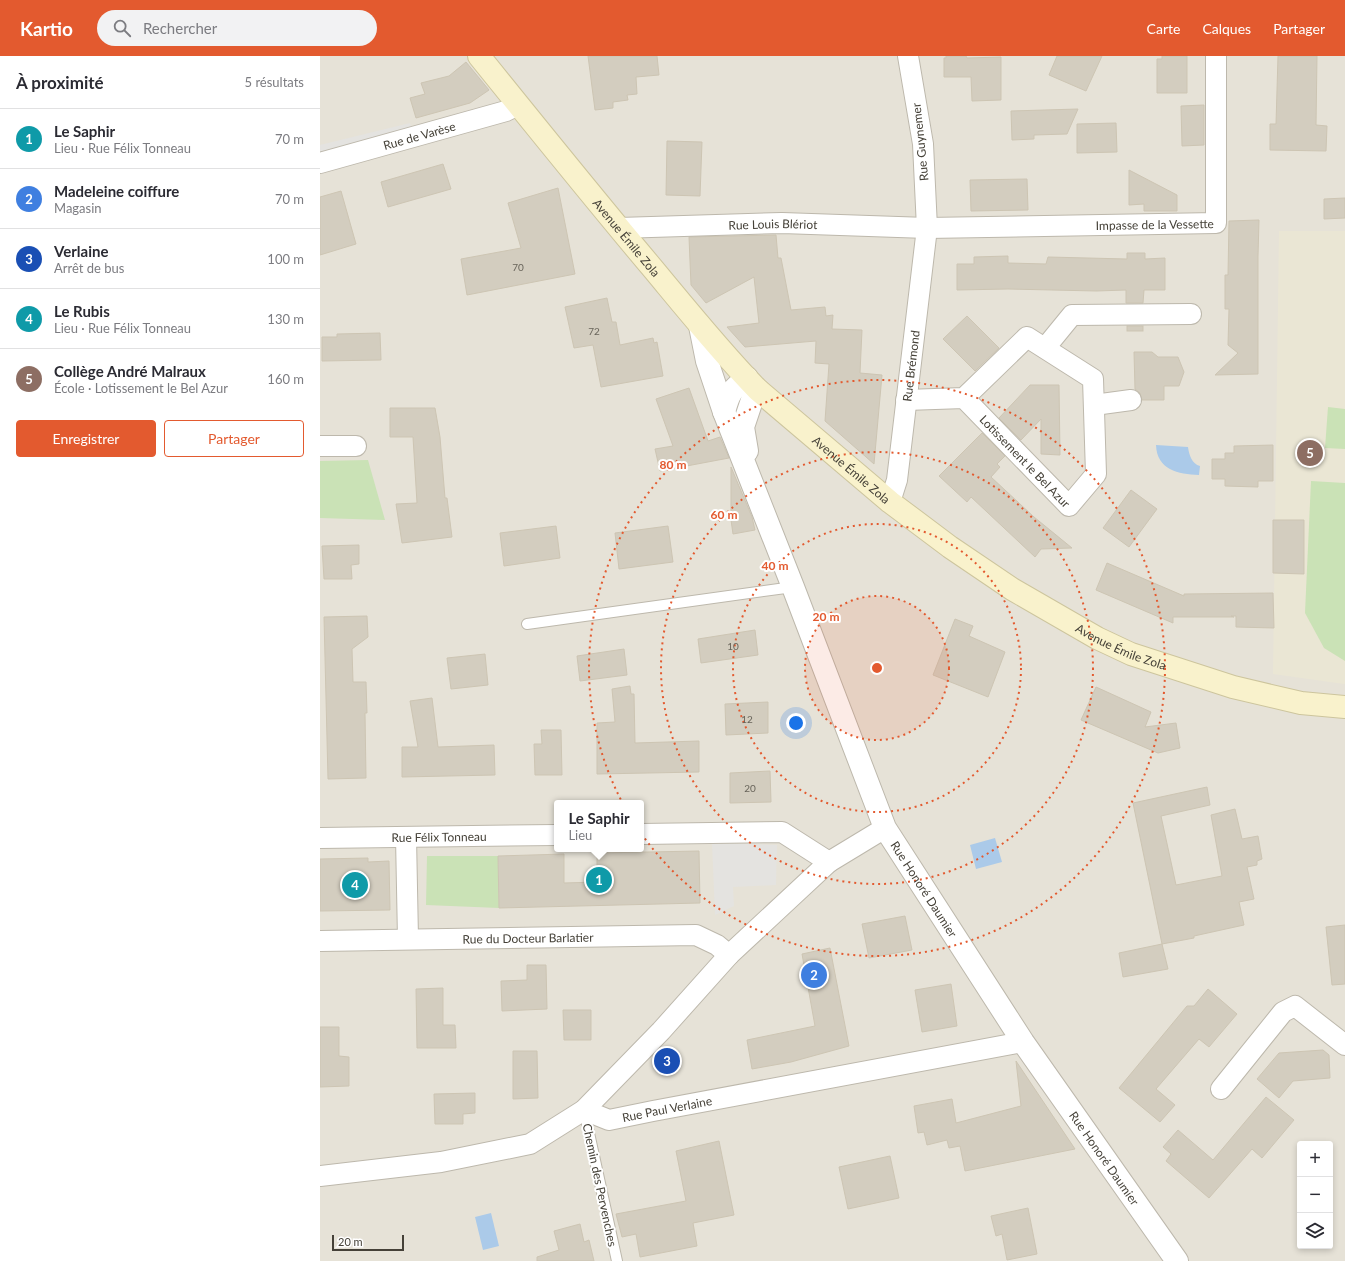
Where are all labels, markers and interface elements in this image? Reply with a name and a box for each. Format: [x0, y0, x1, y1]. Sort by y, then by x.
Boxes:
search box [97, 10, 377, 46]
text: Kartio [20, 17, 73, 40]
icon: search [111, 17, 133, 39]
text: Rechercher [143, 19, 217, 37]
text: Carte [1147, 20, 1180, 37]
text: Calques [1202, 20, 1251, 37]
text: Partager [1273, 20, 1325, 37]
text: À proximité [16, 72, 104, 93]
text: 5 résultats [245, 74, 304, 90]
street label: Rue Guynemer [908, 102, 932, 182]
street label: Rue de Varèse [381, 118, 457, 153]
text: Le Saphir [54, 122, 115, 140]
text: 1 [25, 131, 33, 147]
text: 70 m [275, 131, 304, 147]
text: Lieu · Rue Félix Tonneau [54, 140, 191, 156]
text: Madeleine coiffure [54, 182, 179, 200]
text: 2 [25, 191, 33, 207]
text: 70 m [275, 191, 304, 207]
street label: Avenue Émile Zola [590, 195, 664, 280]
text: Magasin [54, 200, 102, 216]
street label: Rue Louis Blériot [728, 215, 818, 232]
street label: Impasse de la Vessette [1096, 216, 1214, 233]
text: Verlaine [54, 242, 108, 260]
text: 3 [25, 251, 33, 267]
text: 100 m [267, 251, 304, 267]
text: Arrêt de bus [54, 260, 124, 276]
house number: 70 [512, 261, 524, 273]
text: Le Rubis [54, 302, 110, 320]
text: 4 [25, 311, 33, 327]
text: 130 m [267, 311, 304, 327]
text: Lieu · Rue Félix Tonneau [54, 320, 191, 336]
house number: 72 [588, 325, 600, 337]
street label: Rue Brémond [899, 329, 922, 402]
text: Collège André Malraux [54, 362, 206, 380]
text: 5 [25, 371, 33, 387]
text: 160 m [267, 371, 304, 387]
text: École · Lotissement le Bel Azur [54, 380, 228, 396]
street label: Lotissement le Bel Azur [977, 412, 1074, 511]
button: Enregistrer [16, 420, 156, 457]
button: Partager [164, 420, 304, 457]
street label: Avenue Émile Zola [810, 432, 894, 507]
pin: 5 [1297, 438, 1323, 468]
text: 80 m [660, 457, 686, 472]
text: 60 m [711, 507, 737, 522]
text: 40 m [762, 558, 788, 573]
text: 20 m [813, 609, 839, 624]
street label: Avenue Émile Zola [1073, 620, 1168, 672]
house number: 10 [727, 640, 739, 652]
centre of rings [870, 661, 884, 675]
house number: 12 [741, 713, 753, 725]
your location [786, 713, 806, 733]
house number: 20 [744, 782, 756, 794]
popup [554, 800, 644, 852]
text: Le Saphir [568, 809, 630, 827]
text: Lieu [568, 827, 592, 843]
street label: Rue Félix Tonneau [391, 828, 487, 845]
street label: Rue Honoré Daumier [888, 838, 961, 940]
pin: 1 [586, 865, 612, 895]
pin: 4 [342, 870, 368, 900]
street label: Rue du Docteur Barlatier [462, 929, 594, 946]
pin: 2 [801, 960, 827, 990]
pin: 3 [654, 1046, 680, 1076]
street label: Rue Paul Verlaine [621, 1093, 713, 1125]
street label: Rue Honoré Daumier [1066, 1108, 1143, 1208]
street label: Chemin des Pervenches [580, 1122, 620, 1248]
map controls [1297, 1141, 1333, 1249]
button: + [1297, 1141, 1333, 1177]
button: − [1297, 1177, 1333, 1213]
button: layers [1297, 1213, 1333, 1249]
scale bar [332, 1233, 404, 1252]
text: 20 m [338, 1235, 363, 1248]

